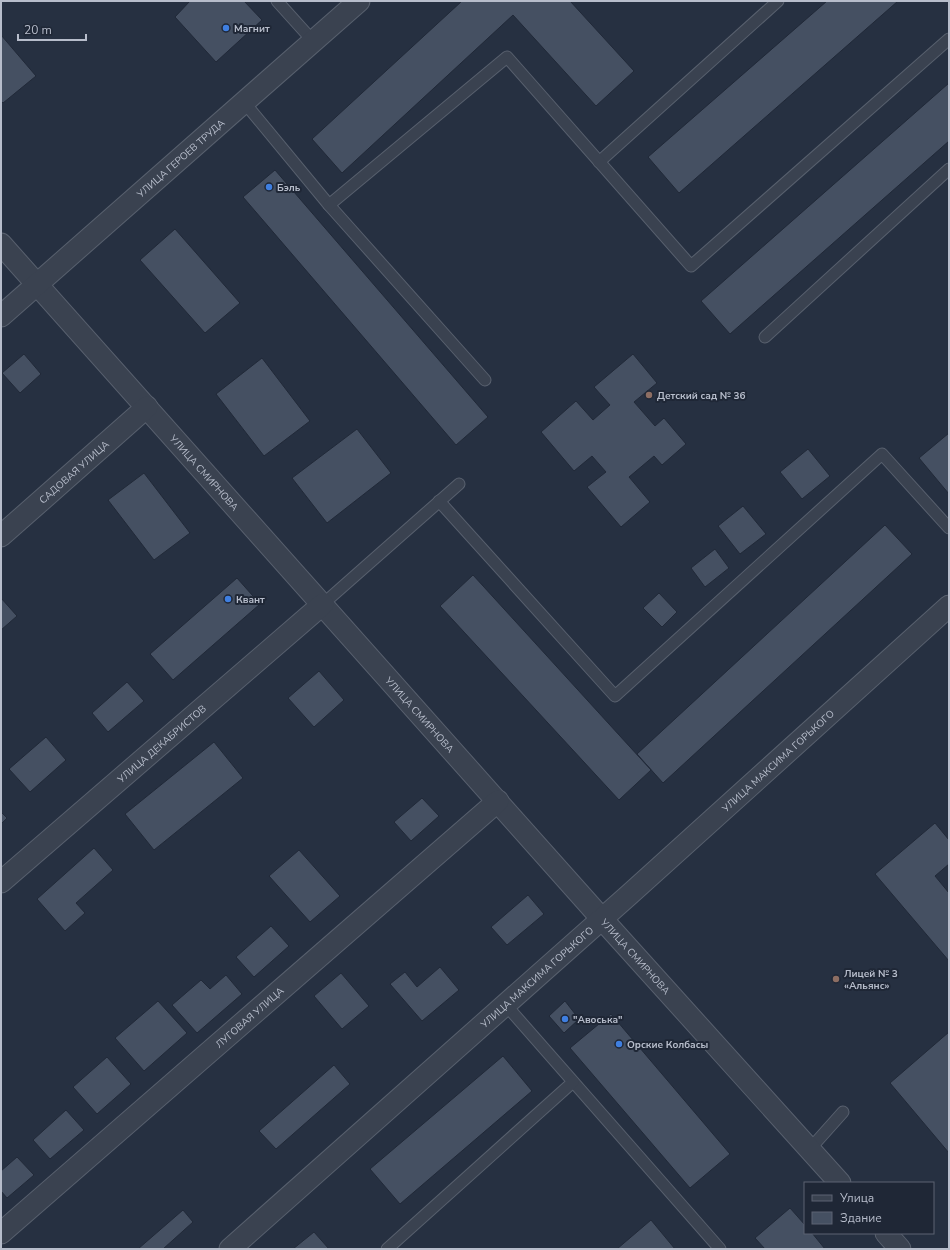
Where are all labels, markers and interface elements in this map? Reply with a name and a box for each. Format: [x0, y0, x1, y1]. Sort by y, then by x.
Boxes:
scale bar [18, 16, 86, 42]
text: 20 m [24, 22, 52, 38]
place label: Магнит [234, 22, 270, 36]
marker: Магнит [221, 23, 231, 33]
street label: УЛИЦА ГЕРОЕВ ТРУДА [133, 116, 229, 202]
place label: Бэль [277, 181, 301, 195]
marker: Бэль [264, 182, 274, 192]
place label: Детский сад № 36 [657, 389, 746, 403]
marker: Детский сад № 36 [644, 390, 654, 400]
street label: УЛИЦА СМИРНОВА [165, 431, 242, 515]
street label: САДОВАЯ УЛИЦА [36, 437, 113, 507]
place label: Квант [236, 593, 265, 607]
marker: Квант [223, 594, 233, 604]
street label: УЛИЦА СМИРНОВА [381, 673, 457, 757]
street label: УЛИЦА ДЕКАБРИСТОВ [114, 702, 210, 787]
street label: УЛИЦА МАКСИМА ГОРЬКОГО [719, 707, 838, 816]
street label: УЛИЦА СМИРНОВА [596, 915, 673, 998]
street label: УЛИЦА МАКСИМА ГОРЬКОГО [477, 923, 597, 1032]
place label: Лицей № 3 «Альянс» [844, 967, 898, 993]
marker: Лицей № 3 «Альянс» [831, 974, 841, 984]
street label: ЛУГОВАЯ УЛИЦА [213, 984, 288, 1052]
place label: "Авоська" [573, 1013, 623, 1027]
marker: "Авоська" [560, 1014, 570, 1024]
place label: Орские Колбасы [627, 1038, 709, 1052]
marker: Орские Колбасы [614, 1039, 624, 1049]
legend [804, 1182, 934, 1234]
text: Улица [839, 1190, 874, 1206]
text: Здание [840, 1210, 882, 1226]

